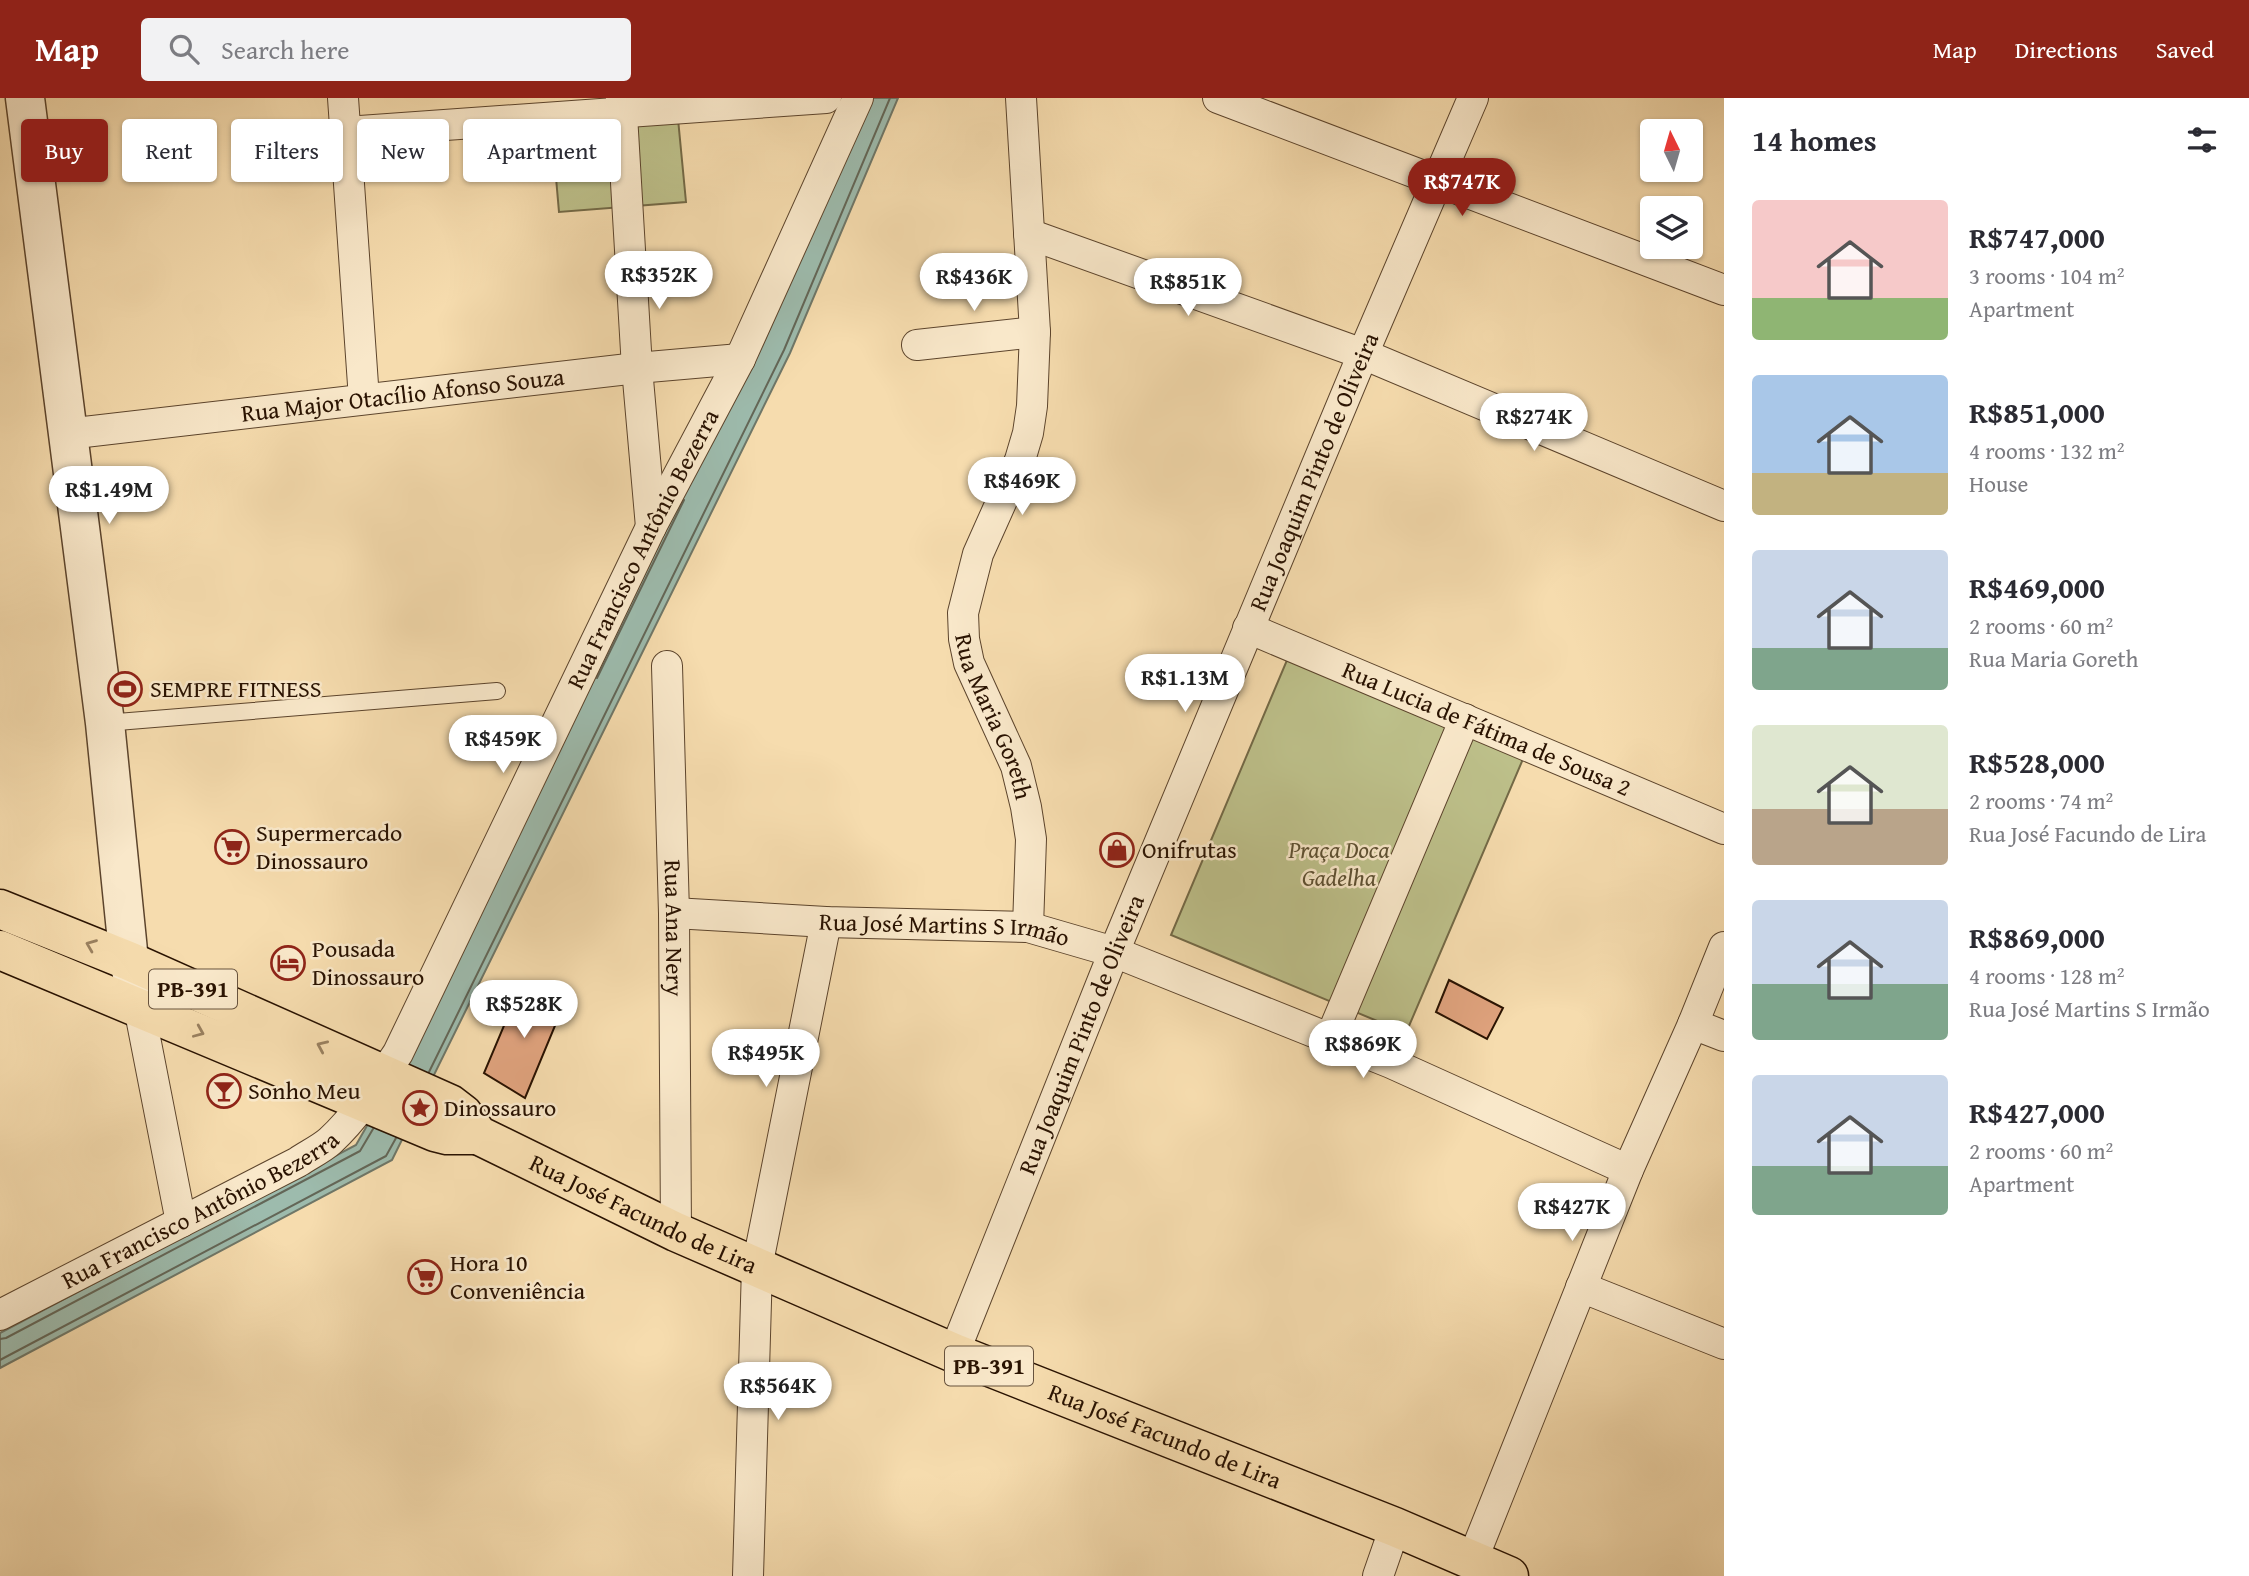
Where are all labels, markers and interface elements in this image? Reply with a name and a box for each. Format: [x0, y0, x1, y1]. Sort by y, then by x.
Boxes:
search box [141, 18, 631, 81]
text: Map [35, 25, 99, 73]
icon: search [165, 30, 203, 68]
text: Search here [221, 30, 349, 69]
text: Map [1933, 32, 1977, 67]
text: Directions [2015, 32, 2118, 67]
text: Saved [2156, 32, 2214, 67]
text: 14 homes [1752, 118, 1877, 162]
chip: Buy [21, 119, 108, 182]
chip: Rent [122, 119, 217, 182]
chip: Filters [231, 119, 343, 182]
chip: New [357, 119, 449, 182]
chip: Apartment [463, 119, 621, 182]
north arrow [1640, 119, 1703, 182]
map controls [1640, 119, 1703, 259]
icon: filters [2183, 121, 2221, 159]
pin: R$747K [1405, 158, 1519, 218]
text: R$747K [1424, 164, 1500, 197]
button: layers [1640, 196, 1703, 259]
text: R$747,000 [1969, 215, 2105, 259]
icon: home [1808, 228, 1892, 312]
pin: R$352K [602, 252, 716, 311]
pin: R$436K [917, 254, 1031, 313]
text: R$352K [621, 257, 697, 290]
pin: R$851K [1131, 258, 1245, 318]
text: R$436K [936, 259, 1012, 292]
text: 3 rooms · 104 m² [1969, 259, 2124, 292]
text: R$851K [1150, 264, 1226, 297]
text: Apartment [1969, 292, 2074, 325]
street label: Rua Joaquim Pinto de Oliveira [1240, 326, 1388, 616]
street label: Rua Major Otacílio Afonso Souza [239, 358, 567, 431]
text: R$851,000 [1969, 390, 2105, 434]
pin: R$274K [1477, 394, 1591, 453]
text: R$274K [1496, 399, 1572, 432]
street label: Rua Francisco Antônio Bezerra [558, 402, 728, 695]
icon: home [1808, 403, 1892, 487]
text: 4 rooms · 132 m² [1969, 434, 2124, 467]
pin: R$469K [965, 458, 1079, 517]
text: R$469K [984, 463, 1060, 496]
pin: R$1.49M [44, 466, 174, 526]
text: House [1969, 467, 2028, 500]
text: R$1.49M [65, 472, 153, 505]
text: R$469,000 [1969, 565, 2105, 609]
icon: home [1808, 578, 1892, 662]
text: 2 rooms · 60 m² [1969, 609, 2113, 642]
street label: Rua Maria Goreth [946, 630, 1042, 804]
text: Rua Maria Goreth [1969, 642, 2138, 675]
street label: Rua Lucia de Fátima de Sousa 2 [1337, 652, 1636, 805]
pin: R$1.13M [1120, 654, 1250, 714]
text: R$1.13M [1141, 660, 1229, 693]
sports icon: SEMPRE FITNESS [106, 670, 144, 708]
place label: SEMPRE FITNESS [150, 671, 322, 706]
pin: R$459K [446, 716, 560, 775]
text: R$459K [465, 721, 541, 754]
text: R$528,000 [1969, 740, 2105, 784]
icon: home [1808, 753, 1892, 837]
text: 2 rooms · 74 m² [1969, 784, 2113, 817]
place label: Supermercado Dinossauro [256, 815, 402, 878]
text: Rua José Facundo de Lira [1969, 817, 2206, 850]
supermarket icon: Supermercado Dinossauro [213, 828, 251, 866]
shop icon: Onifrutas [1098, 831, 1136, 869]
place label: Onifrutas [1142, 832, 1237, 867]
park label: Praça Doca Gadelha [1288, 832, 1389, 895]
street label: Rua Ana Nery [655, 859, 693, 997]
street label: Rua Joaquim Pinto de Oliveira [1009, 888, 1153, 1180]
street label: Rua José Martins S Irmão [818, 904, 1074, 955]
text: R$869,000 [1969, 915, 2105, 959]
icon: home [1808, 928, 1892, 1012]
place label: Pousada Dinossauro [312, 931, 424, 994]
one-way arrow [85, 940, 97, 954]
hotel icon: Pousada Dinossauro [269, 944, 307, 982]
text: 4 rooms · 128 m² [1969, 959, 2124, 992]
road number: PB-391 [149, 970, 237, 1009]
pin: R$528K [467, 981, 581, 1040]
text: R$528K [486, 986, 562, 1019]
text: Rua José Martins S Irmão [1969, 992, 2210, 1025]
pin: R$869K [1306, 1020, 1420, 1080]
one-way arrow [191, 1024, 204, 1038]
text: R$869K [1325, 1026, 1401, 1059]
pin: R$495K [709, 1030, 823, 1089]
text: R$495K [728, 1035, 804, 1068]
one-way arrow [316, 1040, 329, 1054]
bar icon: Sonho Meu [205, 1072, 243, 1110]
place label: Sonho Meu [248, 1073, 360, 1108]
place icon: Dinossauro [401, 1089, 439, 1127]
place label: Dinossauro [444, 1090, 556, 1125]
text: R$427,000 [1969, 1090, 2105, 1134]
icon: home [1808, 1103, 1892, 1187]
street label: Rua Francisco Antônio Bezerra [55, 1123, 347, 1297]
text: 2 rooms · 60 m² [1969, 1134, 2113, 1167]
street label: Rua José Facundo de Lira [524, 1145, 763, 1282]
text: Apartment [1969, 1167, 2074, 1200]
pin: R$427K [1515, 1184, 1629, 1243]
text: R$427K [1534, 1189, 1610, 1222]
place label: Hora 10 Conveniência [450, 1245, 586, 1308]
supermarket icon: Hora 10 Conveniência [406, 1258, 444, 1296]
road number: PB-391 [945, 1346, 1033, 1386]
pin: R$564K [721, 1362, 835, 1422]
text: R$564K [740, 1368, 816, 1401]
street label: Rua José Facundo de Lira [1043, 1374, 1287, 1498]

